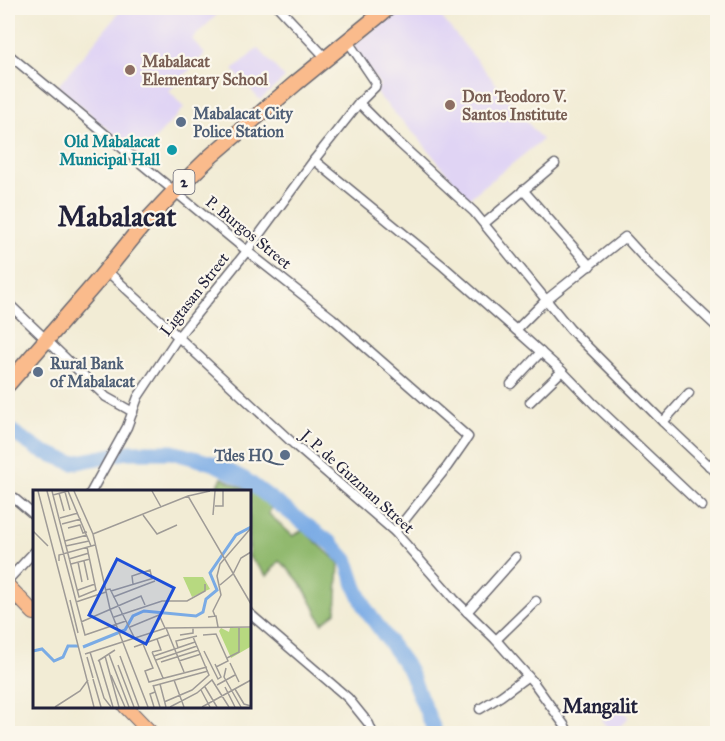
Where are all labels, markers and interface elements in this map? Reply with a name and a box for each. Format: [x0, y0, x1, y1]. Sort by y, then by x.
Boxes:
place label: Mabalacat Elementary School [142, 52, 268, 90]
marker: Mabalacat Elementary School [123, 63, 137, 77]
place label: Don Teodoro V. Santos Institute [462, 87, 568, 124]
marker: Don Teodoro V. Santos Institute [443, 98, 457, 112]
place label: Mabalacat City Police Station [193, 104, 294, 141]
marker: Mabalacat City Police Station [174, 115, 188, 129]
place label: Old Mabalacat Municipal Hall [59, 132, 161, 170]
marker: Old Mabalacat Municipal Hall [165, 143, 179, 157]
road number: 2 [174, 170, 195, 194]
street label: P. Burgos Street [201, 192, 296, 274]
district label: Mabalacat [57, 199, 177, 234]
street label: Ligtasan Street [156, 249, 234, 340]
place label: Rural Bank of Mabalacat [50, 354, 135, 391]
marker: Rural Bank of Mabalacat [31, 365, 45, 379]
street label: J. P. de Guzman Street [295, 424, 418, 538]
place label: Tdes HQ [213, 446, 285, 466]
marker: Tdes HQ [278, 448, 292, 462]
inset map [33, 490, 250, 708]
district label: Mangalit [562, 694, 639, 719]

